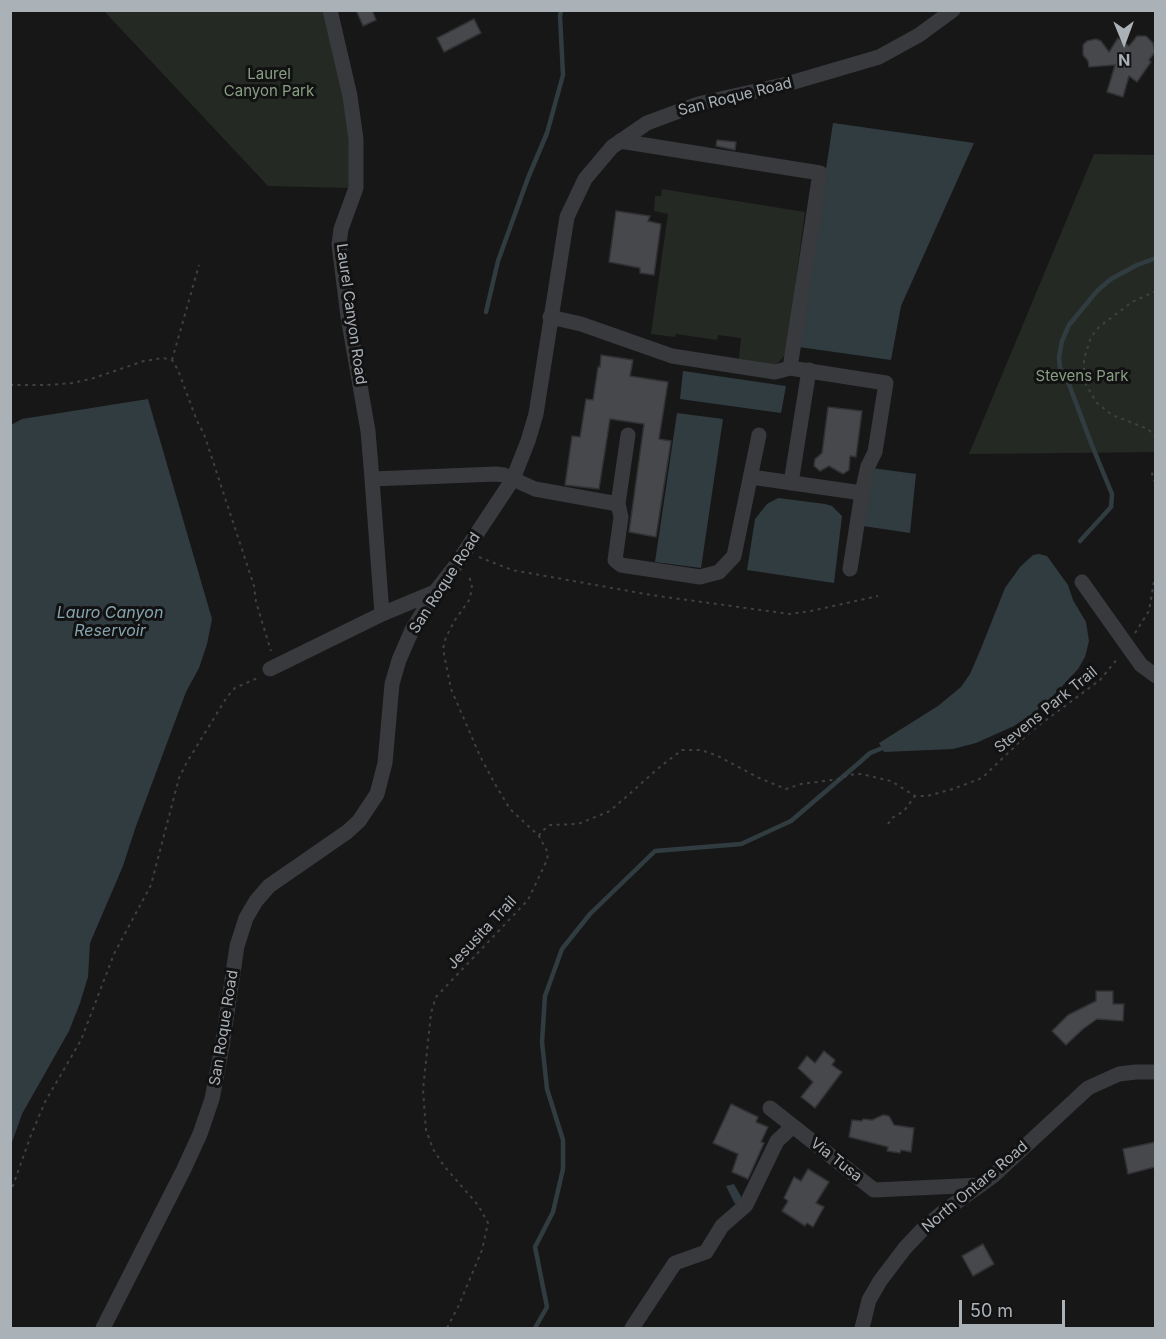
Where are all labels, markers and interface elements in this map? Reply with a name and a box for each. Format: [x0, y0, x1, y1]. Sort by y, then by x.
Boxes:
north arrow [1094, 12, 1154, 72]
text: N [1118, 50, 1131, 70]
park label: Laurel Canyon Park [224, 65, 314, 100]
street label: San Roque Road [676, 74, 794, 120]
street label: Laurel Canyon Road [332, 242, 370, 386]
park label: Stevens Park [1036, 367, 1128, 385]
street label: San Roque Road [406, 529, 484, 637]
water label: Lauro Canyon Reservoir [57, 603, 163, 641]
street label: Stevens Park Trail [991, 663, 1101, 757]
street label: Jesusita Trail [444, 893, 520, 973]
street label: San Roque Road [206, 969, 242, 1087]
street label: Via Tusa [807, 1134, 865, 1186]
street label: North Ontare Road [918, 1138, 1032, 1236]
scale bar [962, 1288, 1068, 1326]
text: 50 m [970, 1300, 1013, 1321]

